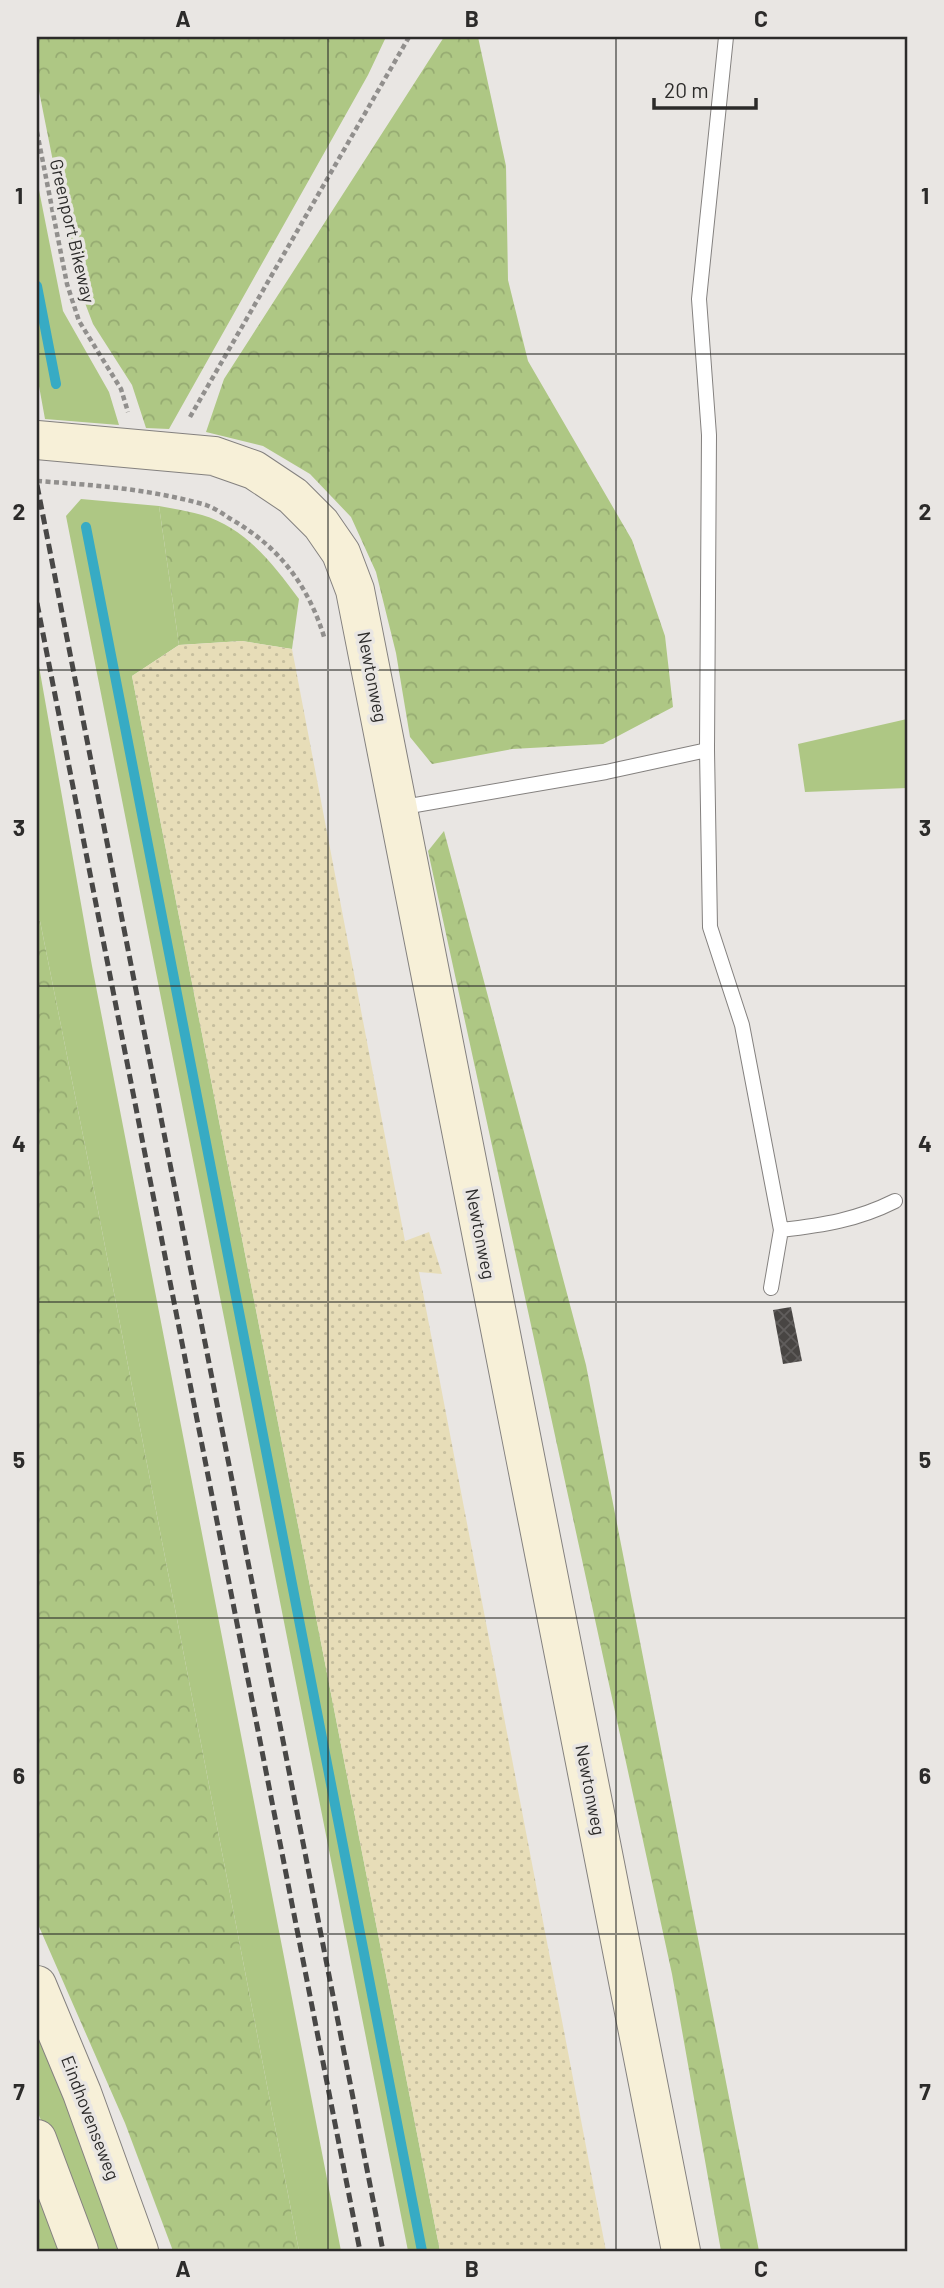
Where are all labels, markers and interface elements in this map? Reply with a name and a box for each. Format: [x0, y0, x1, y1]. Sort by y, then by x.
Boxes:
text: A [175, 4, 191, 32]
text: B [465, 4, 479, 32]
text: C [754, 4, 768, 32]
scale bar [654, 66, 755, 110]
text: 20 m [664, 77, 709, 102]
street label: Greenport Bikeway [46, 157, 100, 305]
text: 1 [15, 181, 23, 209]
text: 1 [921, 181, 929, 209]
text: 2 [13, 497, 25, 525]
text: 2 [919, 497, 931, 525]
street label: Newtonweg [353, 630, 393, 724]
text: 3 [13, 813, 25, 841]
text: 3 [919, 813, 931, 841]
text: 4 [12, 1129, 26, 1157]
text: 4 [918, 1129, 932, 1157]
street label: Newtonweg [461, 1187, 501, 1281]
text: 5 [13, 1445, 25, 1473]
text: 5 [919, 1445, 931, 1473]
street label: Newtonweg [571, 1743, 611, 1837]
text: 6 [13, 1761, 25, 1789]
text: 6 [919, 1761, 931, 1789]
street label: Eindhovenseweg [57, 2052, 125, 2183]
text: 7 [13, 2077, 25, 2105]
text: 7 [919, 2077, 931, 2105]
text: A [175, 2254, 191, 2282]
text: B [465, 2254, 479, 2282]
text: C [754, 2254, 768, 2282]

